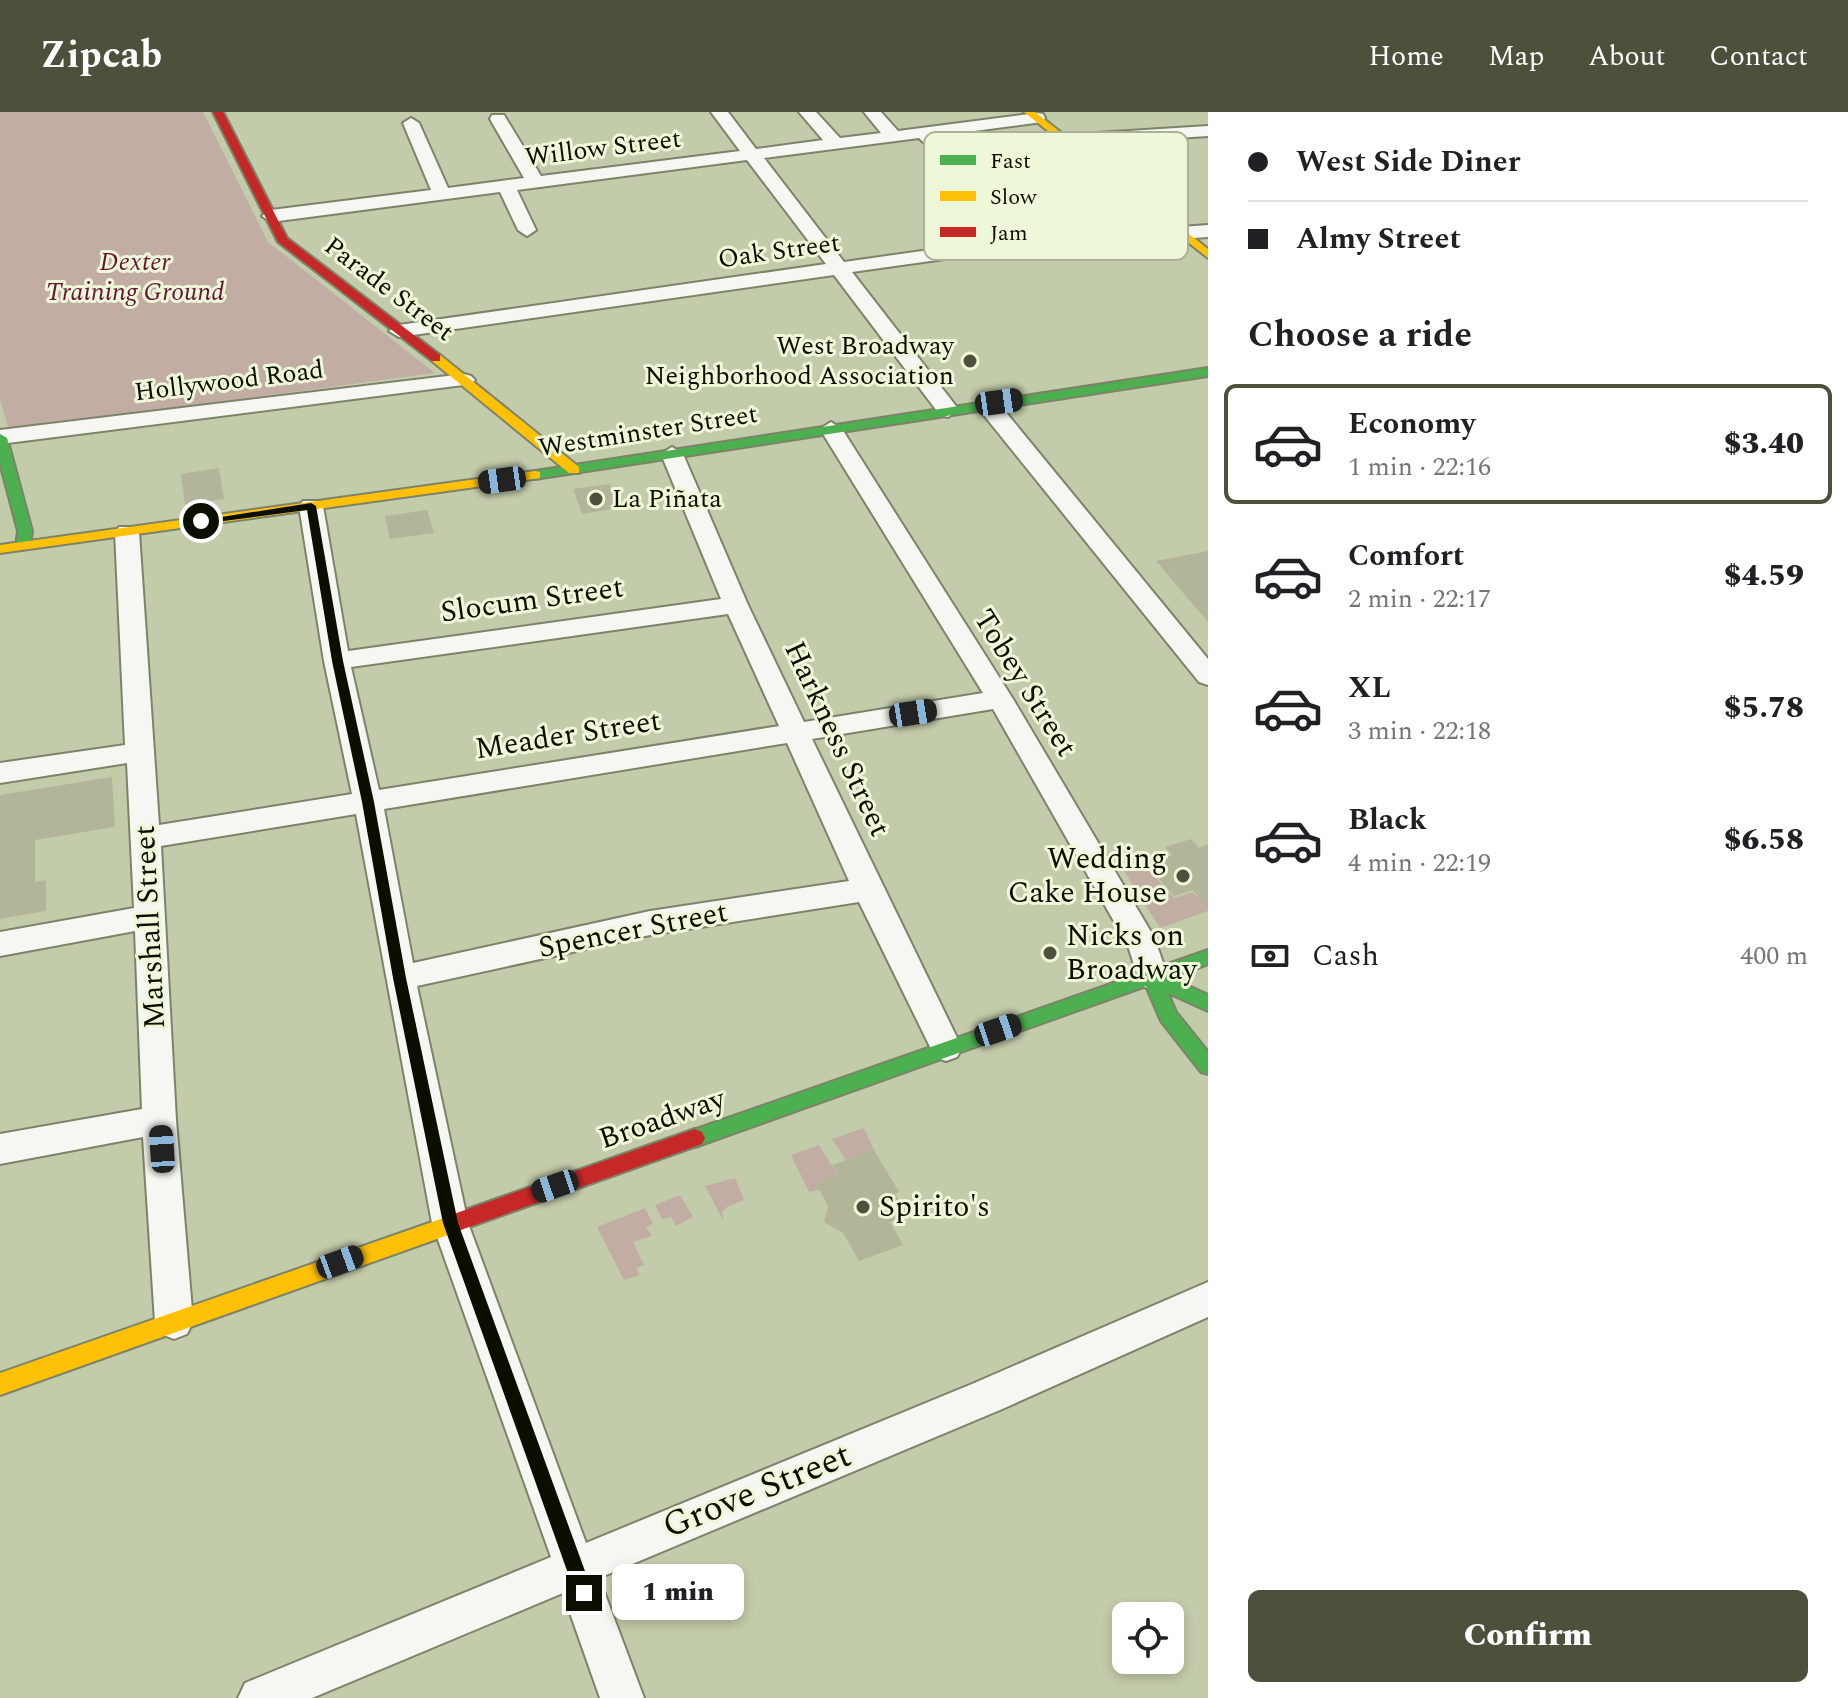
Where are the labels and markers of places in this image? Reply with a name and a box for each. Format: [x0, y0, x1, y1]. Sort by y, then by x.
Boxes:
place label: West Broadway Neighborhood Association [645, 326, 956, 396]
marker: West Broadway Neighborhood Association [961, 352, 979, 370]
place label: La Piñata [612, 479, 722, 519]
marker: La Piñata [587, 490, 605, 508]
place label: Wedding Cake House [1008, 836, 1167, 916]
marker: Wedding Cake House [1174, 867, 1192, 885]
place label: Nicks on Broadway [1066, 913, 1199, 993]
marker: Nicks on Broadway [1041, 944, 1059, 962]
place label: Spirito's [879, 1184, 990, 1230]
marker: Spirito's [854, 1198, 872, 1216]

